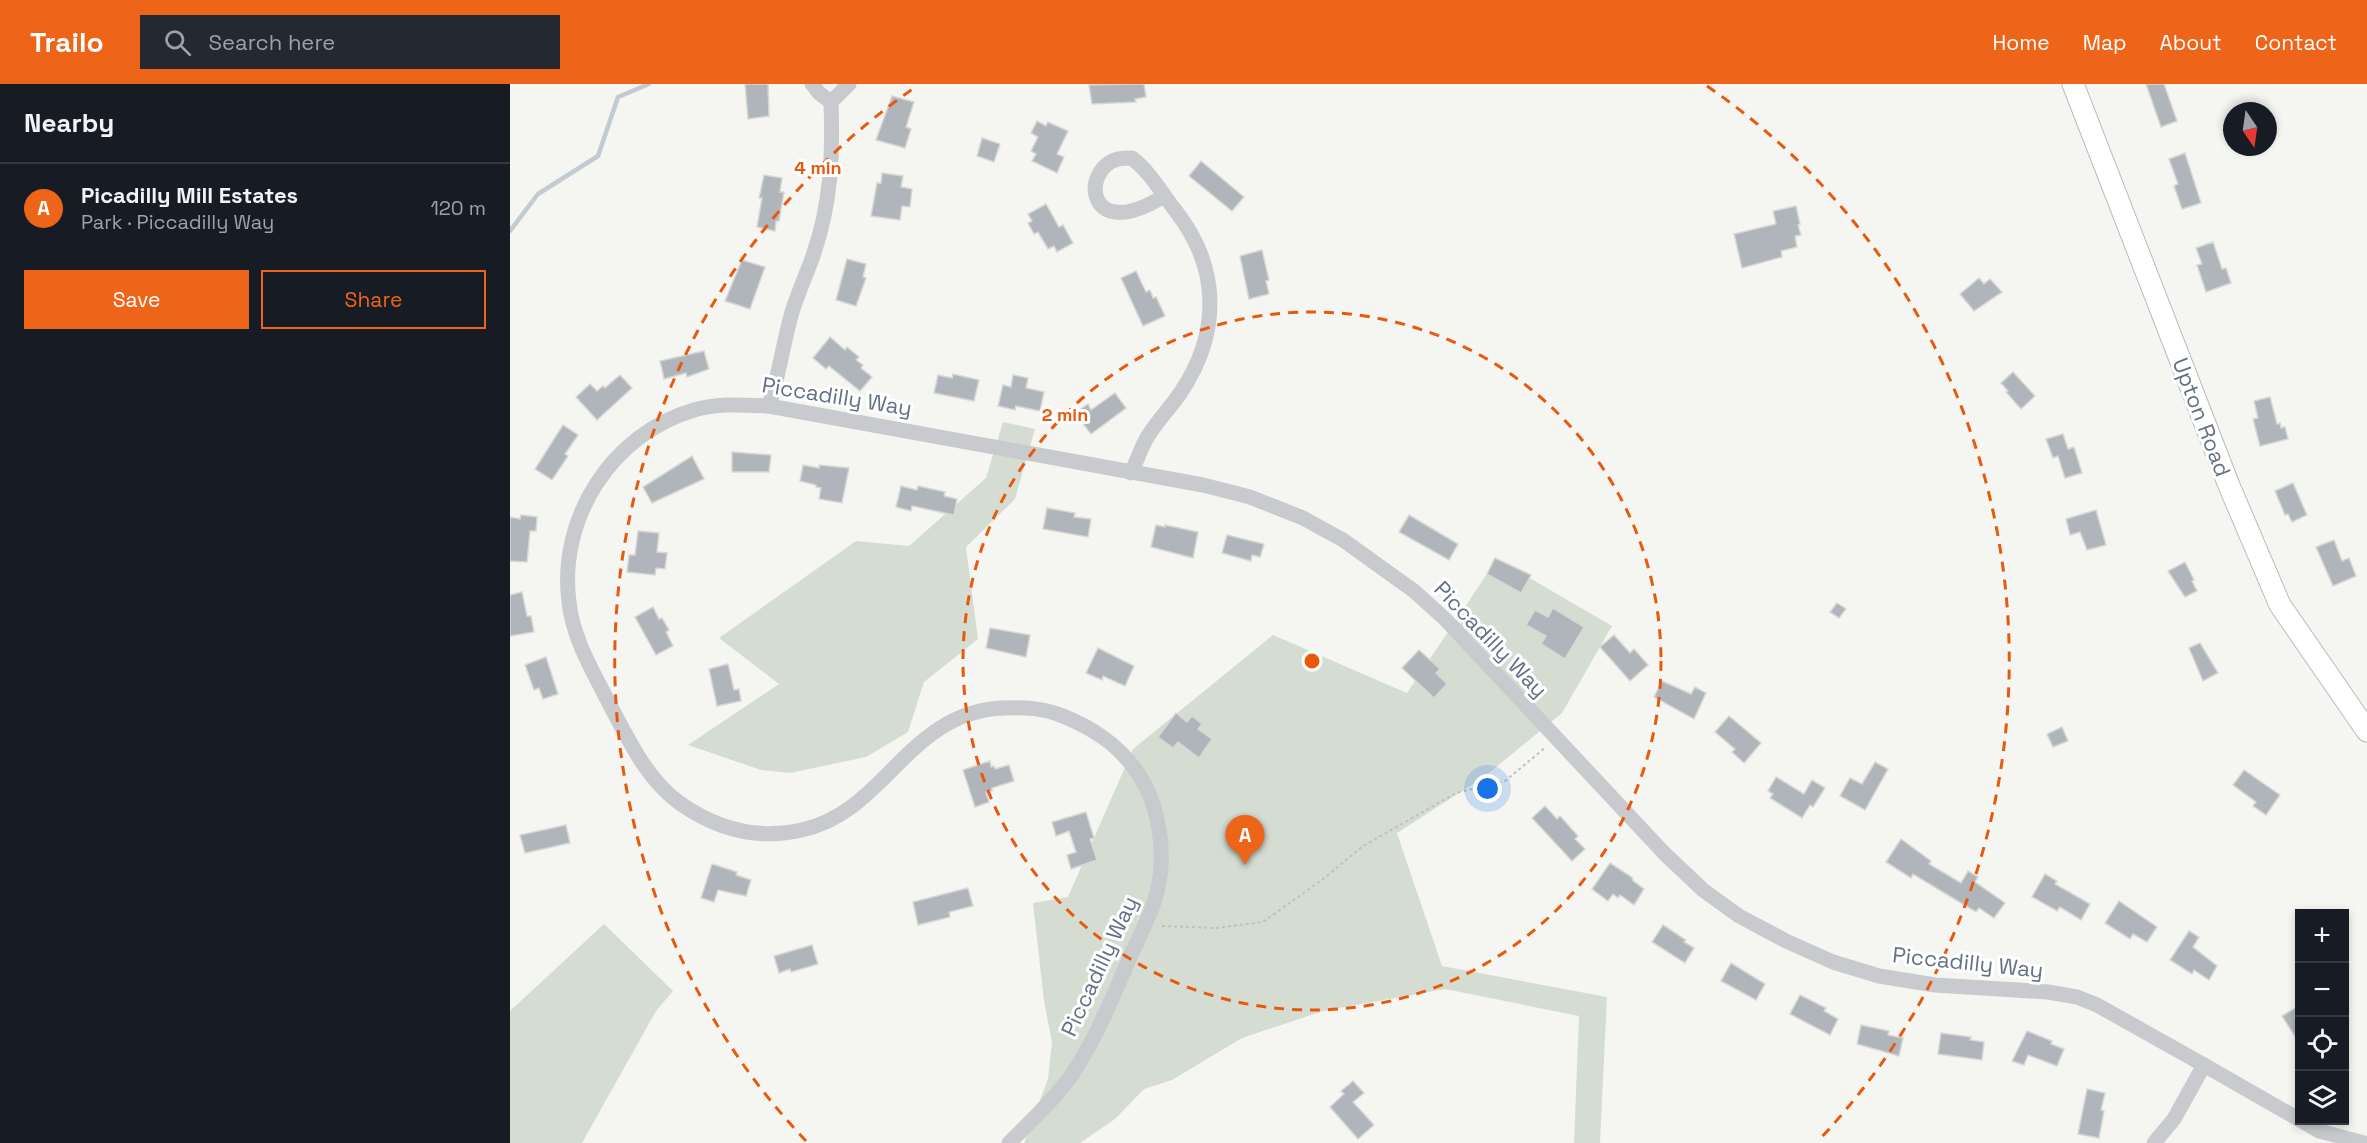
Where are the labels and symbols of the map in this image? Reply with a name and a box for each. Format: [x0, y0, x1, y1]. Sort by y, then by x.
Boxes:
north arrow [2223, 102, 2277, 156]
text: 4 min [794, 156, 842, 179]
street label: Upton Road [2167, 354, 2237, 480]
street label: Piccadilly Way [760, 370, 914, 422]
text: 2 min [1042, 403, 1088, 426]
street label: Piccadilly Way [1428, 575, 1554, 703]
centre of rings [1302, 651, 1322, 671]
your location [1473, 774, 1502, 803]
pin: A [1226, 816, 1264, 865]
street label: Piccadilly Way [1054, 891, 1144, 1041]
street label: Piccadilly Way [1891, 940, 2045, 984]

